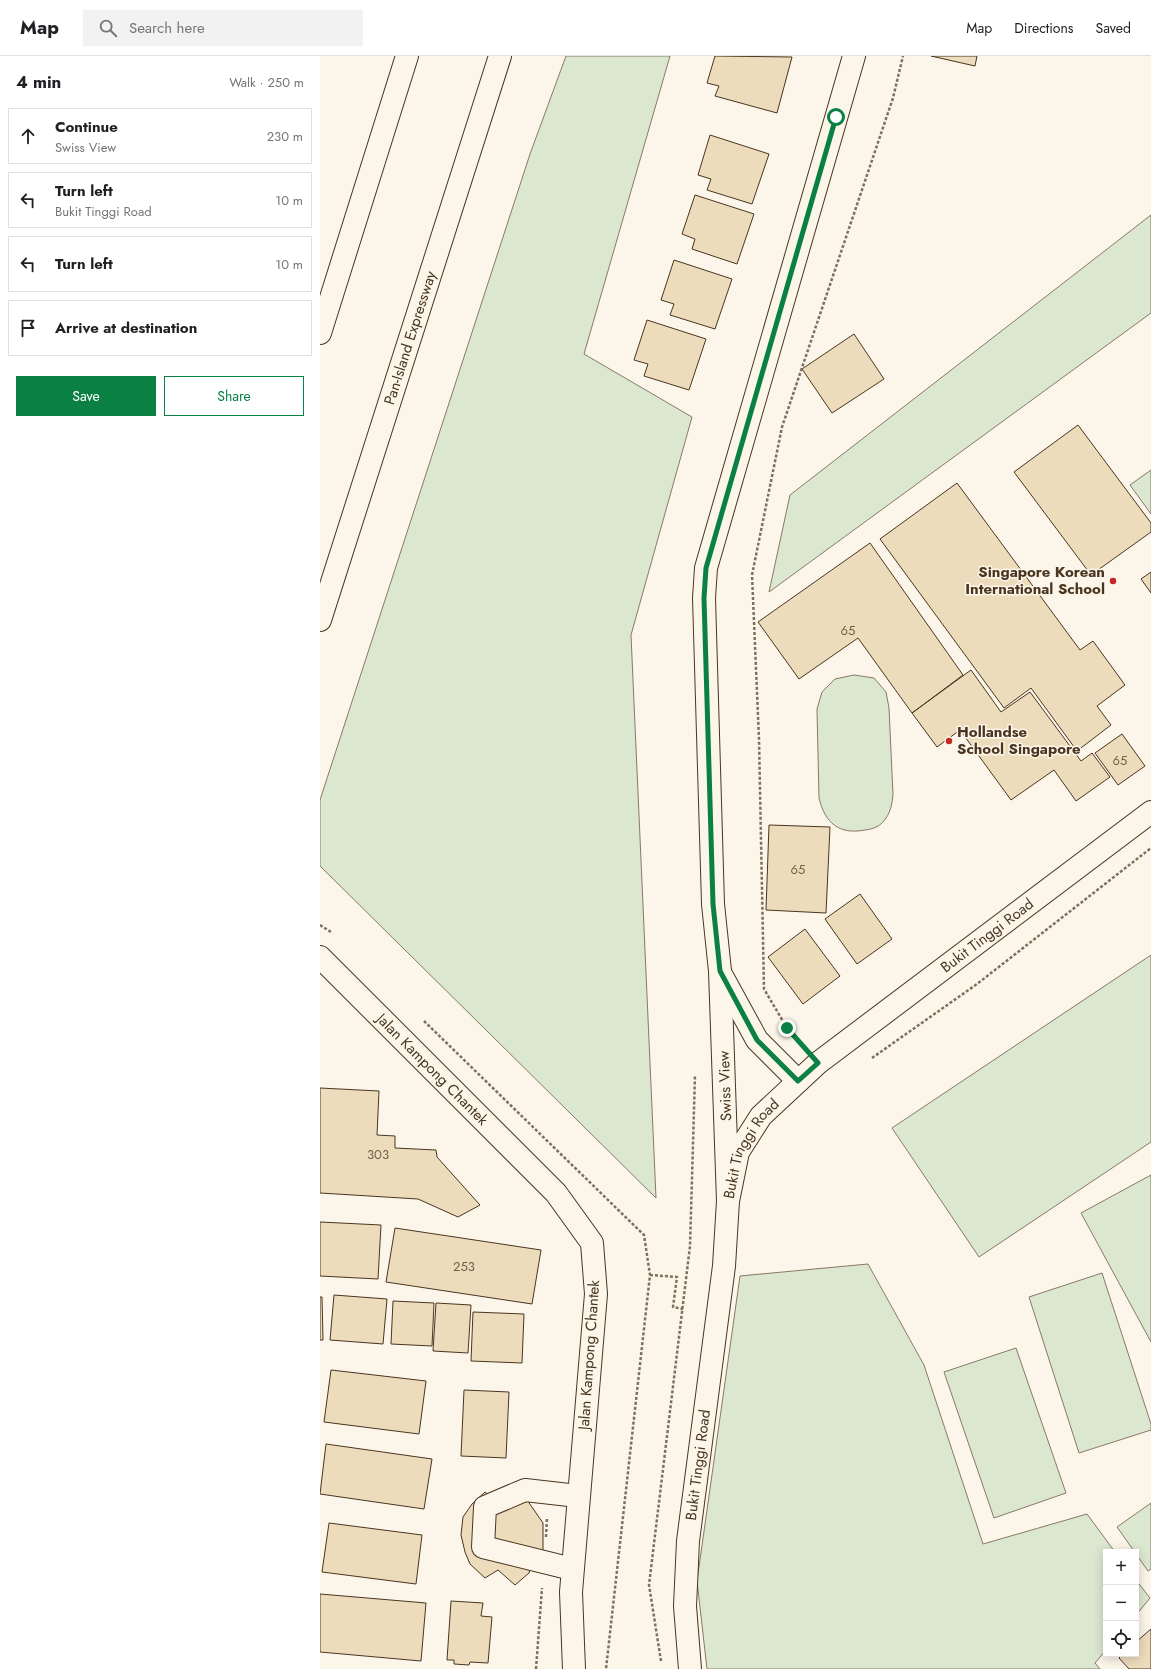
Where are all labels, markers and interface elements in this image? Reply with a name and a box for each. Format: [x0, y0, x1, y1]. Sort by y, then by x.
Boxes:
search box [83, 10, 363, 46]
text: Map [20, 14, 59, 41]
icon: search [97, 17, 119, 39]
text: Search here [129, 17, 205, 39]
text: Map [966, 18, 992, 38]
text: Directions [1014, 18, 1074, 38]
text: Saved [1096, 18, 1131, 38]
text: 4 min [16, 70, 61, 94]
text: Walk · 250 m [229, 73, 304, 92]
route start [827, 108, 845, 126]
text: Continue [55, 116, 118, 138]
icon: ahead [17, 125, 39, 147]
text: 230 m [267, 127, 303, 146]
text: Swiss View [55, 138, 116, 157]
text: Turn left [55, 180, 113, 202]
icon: left [17, 189, 39, 211]
text: 10 m [275, 191, 303, 210]
text: Bukit Tinggi Road [55, 202, 152, 221]
icon: left [17, 253, 39, 275]
text: Turn left [55, 253, 113, 275]
text: 10 m [275, 255, 303, 274]
street label: Pan-Island Expressway [378, 268, 442, 408]
icon: arrive [17, 317, 39, 339]
text: Arrive at destination [55, 317, 197, 339]
button: Save [16, 376, 156, 416]
button: Share [164, 376, 304, 416]
place label: Singapore Korean International School [965, 561, 1105, 600]
marker: Singapore Korean International School [1108, 576, 1118, 586]
house number: 65 [841, 621, 855, 640]
place label: Hollandse School Singapore [957, 721, 1081, 760]
marker: Hollandse School Singapore [944, 736, 954, 746]
house number: 65 [1113, 751, 1127, 770]
house number: 65 [791, 860, 805, 879]
street label: Bukit Tinggi Road [936, 893, 1038, 978]
street label: Jalan Kampong Chantek [370, 1007, 494, 1131]
route end [778, 1019, 796, 1037]
street label: Swiss View [713, 1050, 737, 1122]
street label: Bukit Tinggi Road [718, 1093, 784, 1201]
house number: 303 [367, 1145, 389, 1164]
house number: 253 [453, 1257, 475, 1276]
street label: Jalan Kampong Chantek [573, 1279, 605, 1433]
street label: Bukit Tinggi Road [680, 1408, 716, 1522]
map controls [1103, 1549, 1139, 1657]
button: + [1103, 1549, 1139, 1585]
button: − [1103, 1585, 1139, 1621]
button: locate [1103, 1621, 1139, 1657]

